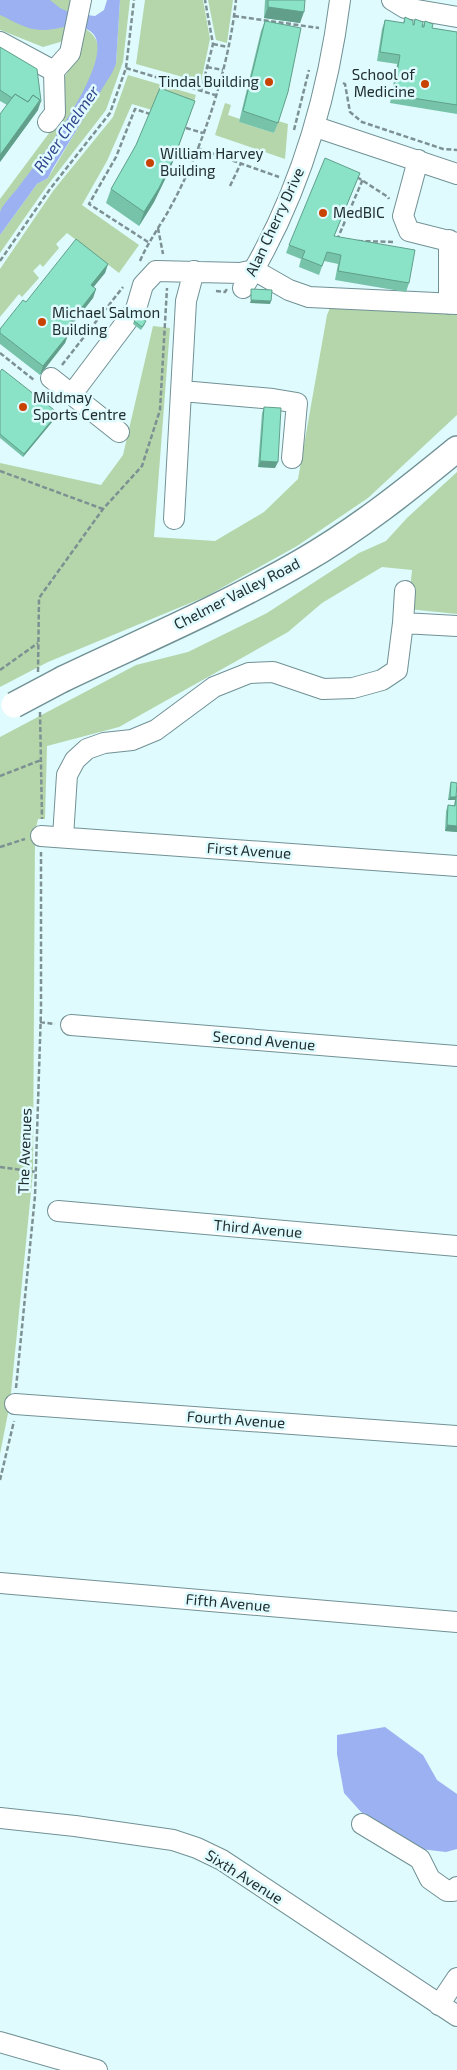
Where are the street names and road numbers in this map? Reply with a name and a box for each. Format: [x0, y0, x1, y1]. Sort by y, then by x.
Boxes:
street label: Alan Cherry Drive [241, 164, 307, 279]
street label: Chelmer Valley Road [171, 554, 303, 633]
street label: First Avenue [206, 838, 292, 862]
street label: Second Avenue [212, 1027, 316, 1053]
street label: The Avenues [13, 1107, 35, 1194]
street label: Third Avenue [213, 1215, 303, 1241]
street label: Fourth Avenue [186, 1407, 286, 1431]
street label: Fifth Avenue [185, 1589, 271, 1615]
street label: Sixth Avenue [203, 1845, 287, 1907]

